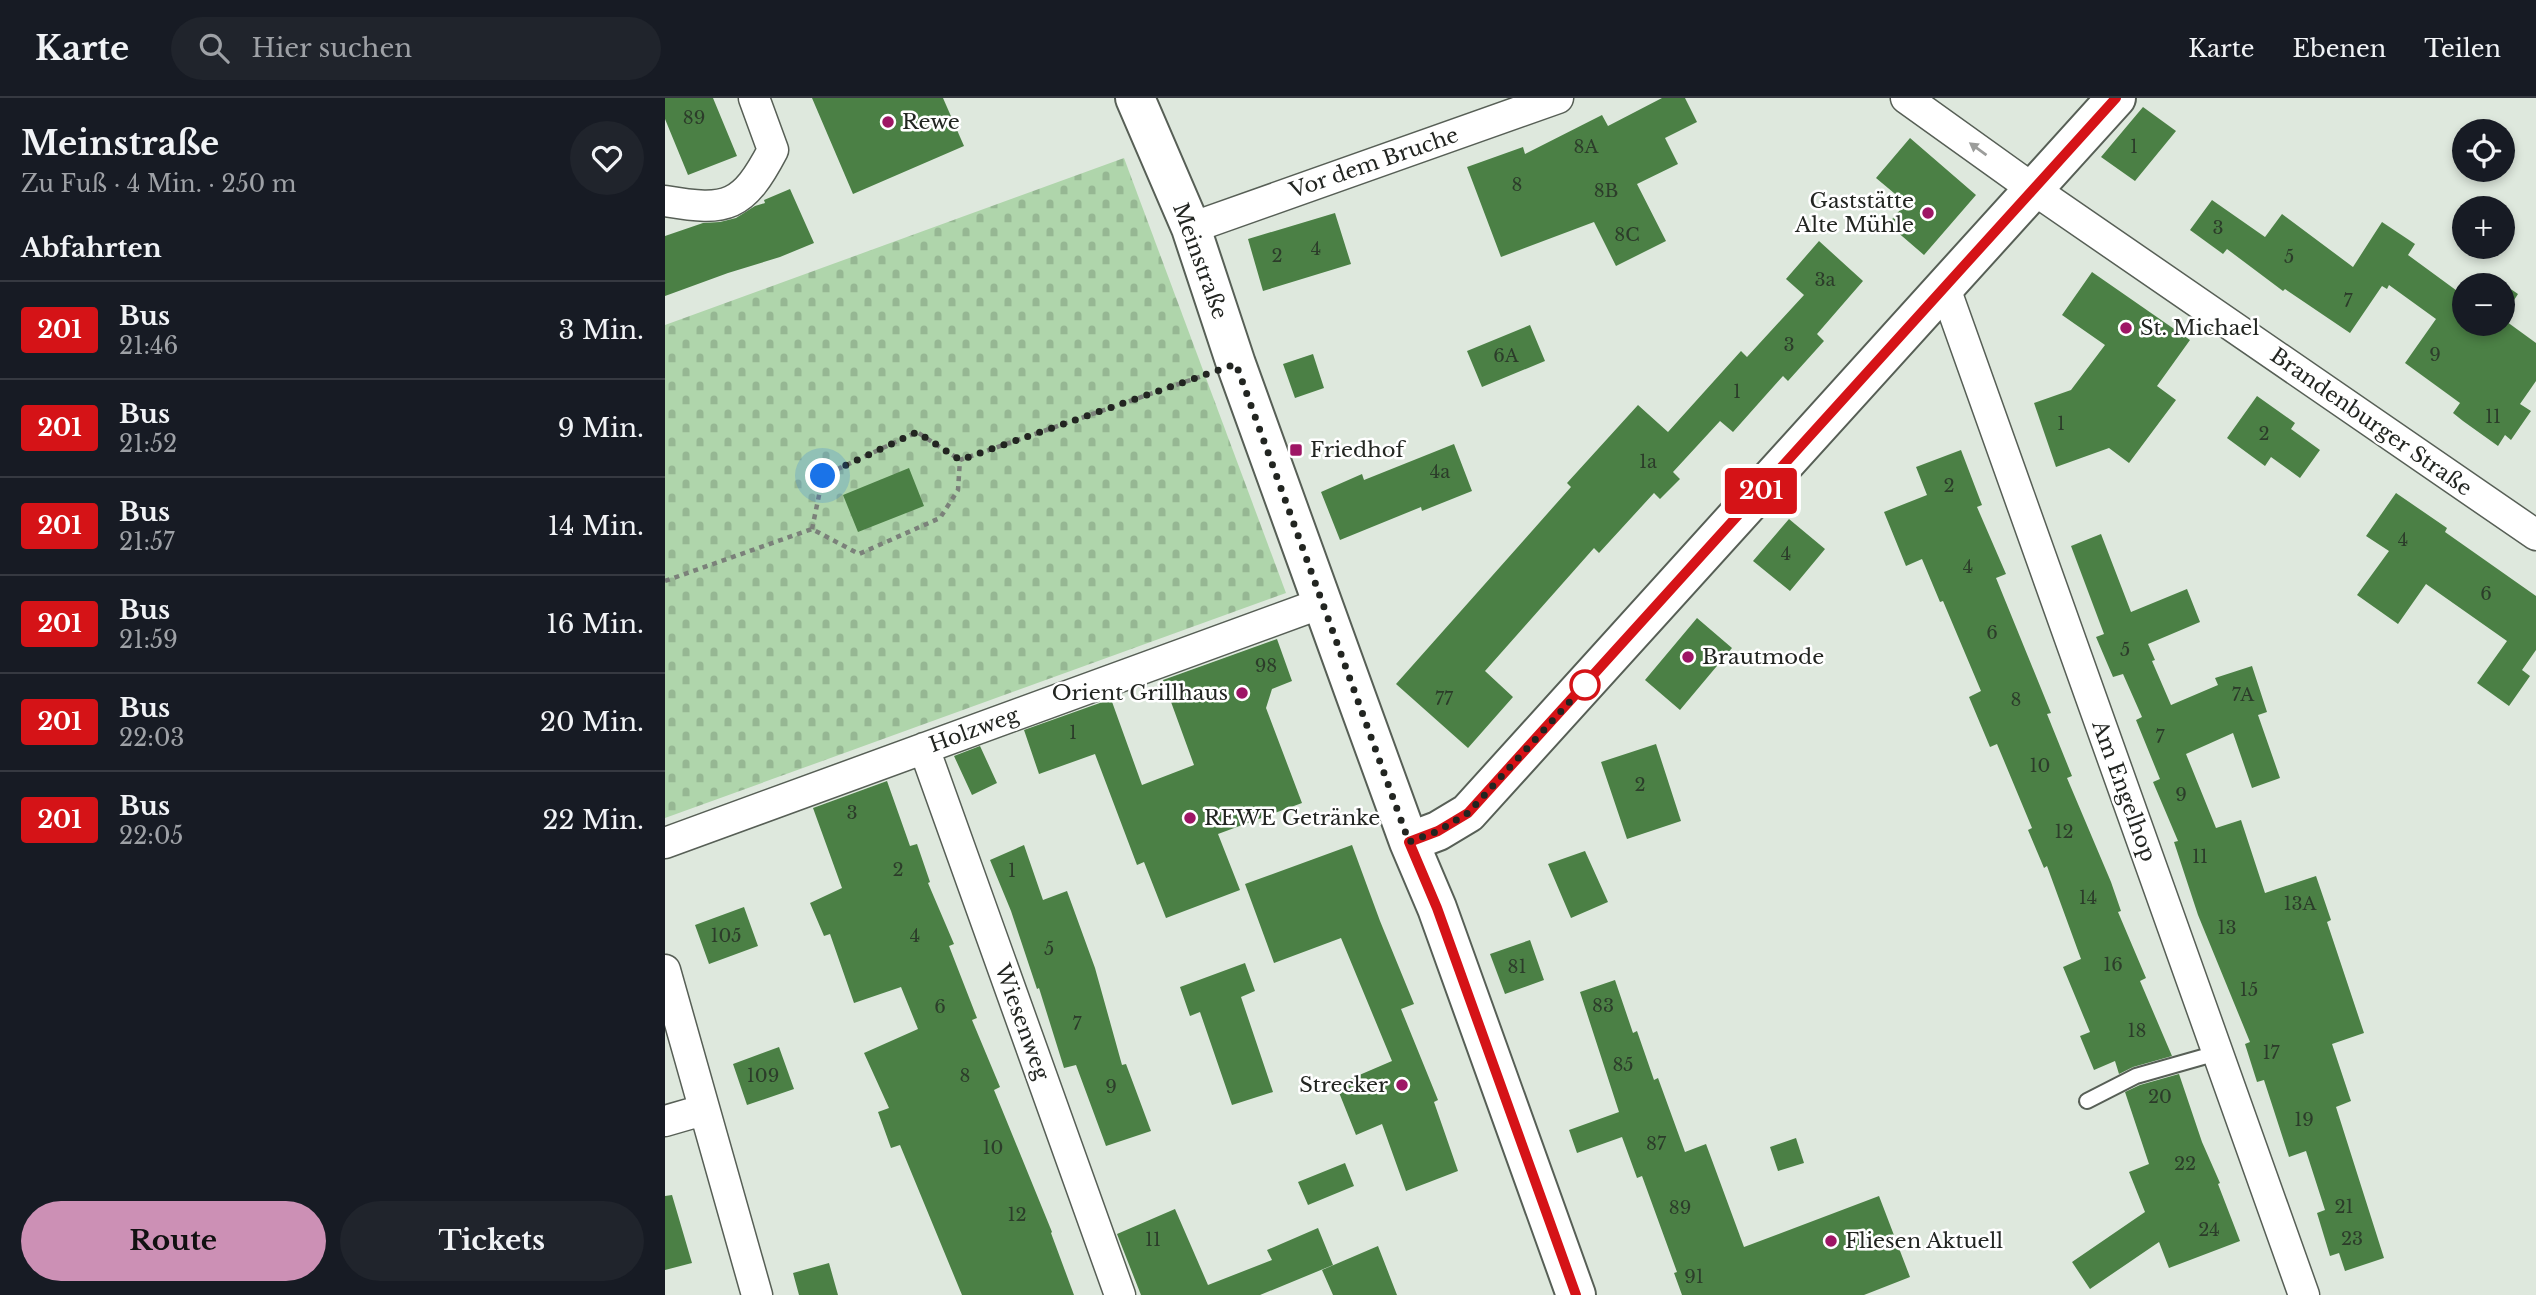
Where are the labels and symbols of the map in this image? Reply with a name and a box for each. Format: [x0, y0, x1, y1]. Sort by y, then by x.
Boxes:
house number: 89 [683, 107, 705, 129]
place label: Rewe [902, 109, 960, 135]
marker: Rewe [880, 114, 896, 130]
street label: Vor dem Bruche [1285, 122, 1462, 204]
house number: 8A [1574, 136, 1600, 158]
house number: 1 [2130, 136, 2138, 158]
one-way arrow [1969, 142, 1987, 156]
house number: 8 [1512, 174, 1522, 196]
house number: 8B [1594, 180, 1618, 202]
place label: Gaststätte Alte Mühle [1794, 188, 1914, 238]
street label: Meinstraße [1167, 199, 1233, 323]
marker: Gaststätte Alte Mühle [1920, 205, 1936, 221]
house number: 3 [2212, 217, 2224, 239]
house number: 8C [1614, 224, 1640, 246]
house number: 4 [1311, 238, 1321, 260]
house number: 2 [1271, 245, 1283, 267]
house number: 5 [2284, 246, 2294, 268]
house number: 3a [1814, 269, 1836, 291]
house number: 7 [2343, 290, 2353, 312]
place label: St. Michael [2140, 315, 2259, 341]
marker: St. Michael [2118, 320, 2134, 336]
house number: 3 [1783, 334, 1795, 356]
street label: Brandenburger Straße [2265, 342, 2477, 502]
house number: 9 [2429, 344, 2441, 366]
house number: 6A [1493, 345, 1520, 367]
house number: 1 [1733, 381, 1741, 403]
house number: 11 [2485, 406, 2501, 428]
house number: 1 [2057, 413, 2065, 435]
house number: 2 [2258, 423, 2270, 445]
place label: Friedhof [1310, 437, 1406, 463]
marker: Friedhof [1288, 442, 1304, 458]
house number: 1a [1639, 451, 1657, 473]
your location [805, 458, 840, 493]
house number: 4a [1430, 461, 1450, 483]
line badge: 201 [1721, 468, 1801, 514]
house number: 2 [1943, 475, 1955, 497]
house number: 4 [2398, 529, 2408, 551]
house number: 4 [1781, 543, 1791, 565]
house number: 4 [1963, 556, 1973, 578]
house number: 6 [2480, 583, 2492, 605]
house number: 6 [1986, 622, 1998, 644]
house number: 5 [2120, 639, 2130, 661]
place label: Brautmode [1702, 644, 1824, 670]
marker: Brautmode [1680, 649, 1696, 665]
house number: 98 [1255, 655, 1277, 677]
unlabelled marker [1570, 670, 1600, 700]
place label: Orient Grillhaus [1052, 680, 1228, 706]
house number: 7A [2232, 684, 2255, 706]
marker: Orient Grillhaus [1234, 685, 1250, 701]
house number: 77 [1435, 688, 1454, 710]
house number: 8 [2011, 689, 2021, 711]
street label: Holzweg [926, 702, 1023, 758]
street label: Am Engelhop [2086, 716, 2162, 865]
house number: 1 [1069, 722, 1077, 744]
house number: 7 [2155, 726, 2165, 748]
house number: 10 [2030, 755, 2050, 777]
house number: 2 [1634, 774, 1646, 796]
house number: 9 [2175, 784, 2187, 806]
house number: 3 [846, 802, 858, 824]
place label: REWE Getränke [1204, 805, 1380, 831]
marker: REWE Getränke [1182, 810, 1198, 826]
house number: 12 [2054, 821, 2074, 843]
house number: 11 [2192, 846, 2208, 868]
house number: 2 [892, 859, 904, 881]
house number: 1 [1008, 860, 1016, 882]
house number: 14 [2079, 887, 2097, 909]
house number: 13A [2283, 893, 2318, 915]
house number: 13 [2217, 917, 2237, 939]
house number: 105 [710, 925, 742, 947]
house number: 4 [910, 925, 920, 947]
house number: 5 [1044, 938, 1054, 960]
house number: 16 [2103, 954, 2123, 976]
house number: 81 [1508, 956, 1526, 978]
street label: Wiesenweg [989, 960, 1055, 1084]
house number: 15 [2240, 979, 2258, 1001]
house number: 83 [1592, 995, 1614, 1017]
house number: 6 [934, 996, 946, 1018]
house number: 7 [1072, 1013, 1082, 1035]
house number: 18 [2128, 1020, 2146, 1042]
house number: 17 [2262, 1042, 2280, 1064]
house number: 85 [1612, 1054, 1634, 1076]
house number: 109 [747, 1065, 779, 1087]
house number: 8 [960, 1065, 970, 1087]
place label: Strecker [1299, 1072, 1388, 1098]
house number: 9 [1105, 1076, 1117, 1098]
marker: Strecker [1394, 1077, 1410, 1093]
house number: 20 [2148, 1086, 2172, 1108]
house number: 19 [2294, 1109, 2314, 1131]
house number: 87 [1646, 1133, 1667, 1155]
house number: 10 [983, 1137, 1003, 1159]
house number: 22 [2174, 1153, 2196, 1175]
house number: 21 [2334, 1196, 2354, 1218]
house number: 89 [1669, 1197, 1691, 1219]
house number: 12 [1007, 1204, 1027, 1226]
house number: 24 [2198, 1219, 2220, 1241]
place label: Fliesen Aktuell [1845, 1228, 2003, 1254]
house number: 23 [2341, 1228, 2363, 1250]
house number: 11 [1145, 1229, 1161, 1251]
marker: Fliesen Aktuell [1823, 1233, 1839, 1249]
house number: 91 [1684, 1266, 1704, 1288]

